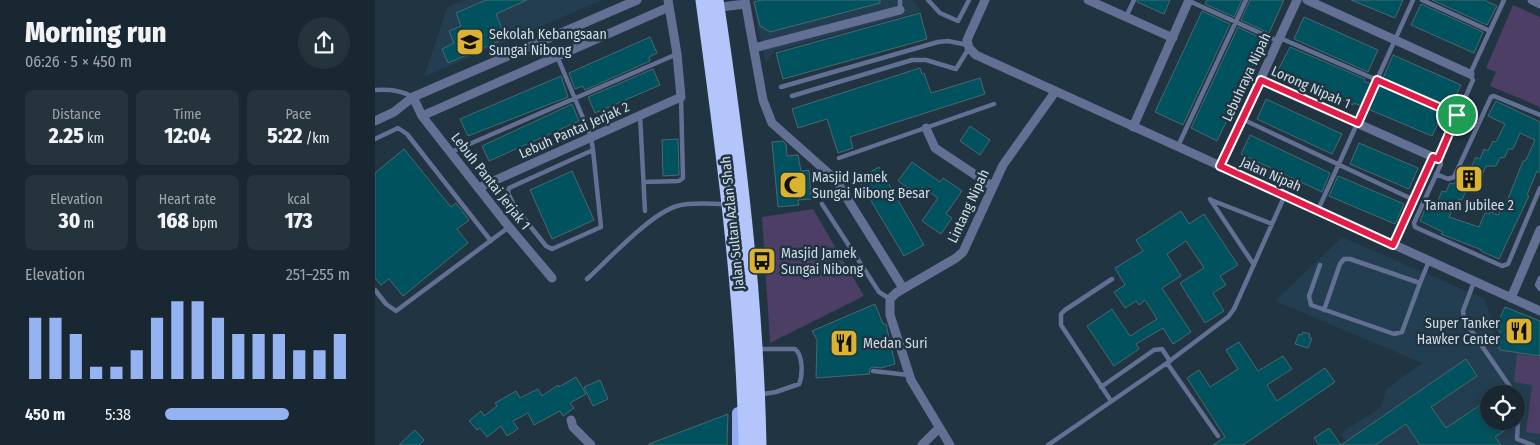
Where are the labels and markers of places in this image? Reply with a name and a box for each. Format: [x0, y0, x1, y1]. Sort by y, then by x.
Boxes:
place label: Sekolah Kebangsaan Sungai Nibong [489, 26, 607, 59]
school or university icon: Sekolah Kebangsaan Sungai Nibong [455, 27, 485, 57]
pin [1436, 94, 1478, 136]
building icon: Taman Jubilee 2 [1454, 164, 1484, 194]
place label: Masjid Jamek Sungai Nibong Besar [812, 169, 930, 202]
mosque icon: Masjid Jamek Sungai Nibong Besar [778, 170, 808, 200]
place label: Taman Jubilee 2 [1424, 197, 1514, 214]
place label: Masjid Jamek Sungai Nibong [781, 245, 864, 278]
bus stop icon: Masjid Jamek Sungai Nibong [747, 246, 777, 276]
place label: Super Tanker Hawker Center [1417, 315, 1500, 348]
restaurant icon: Super Tanker Hawker Center [1504, 316, 1534, 346]
restaurant icon: Medan Suri [829, 328, 859, 358]
place label: Medan Suri [863, 335, 928, 352]

